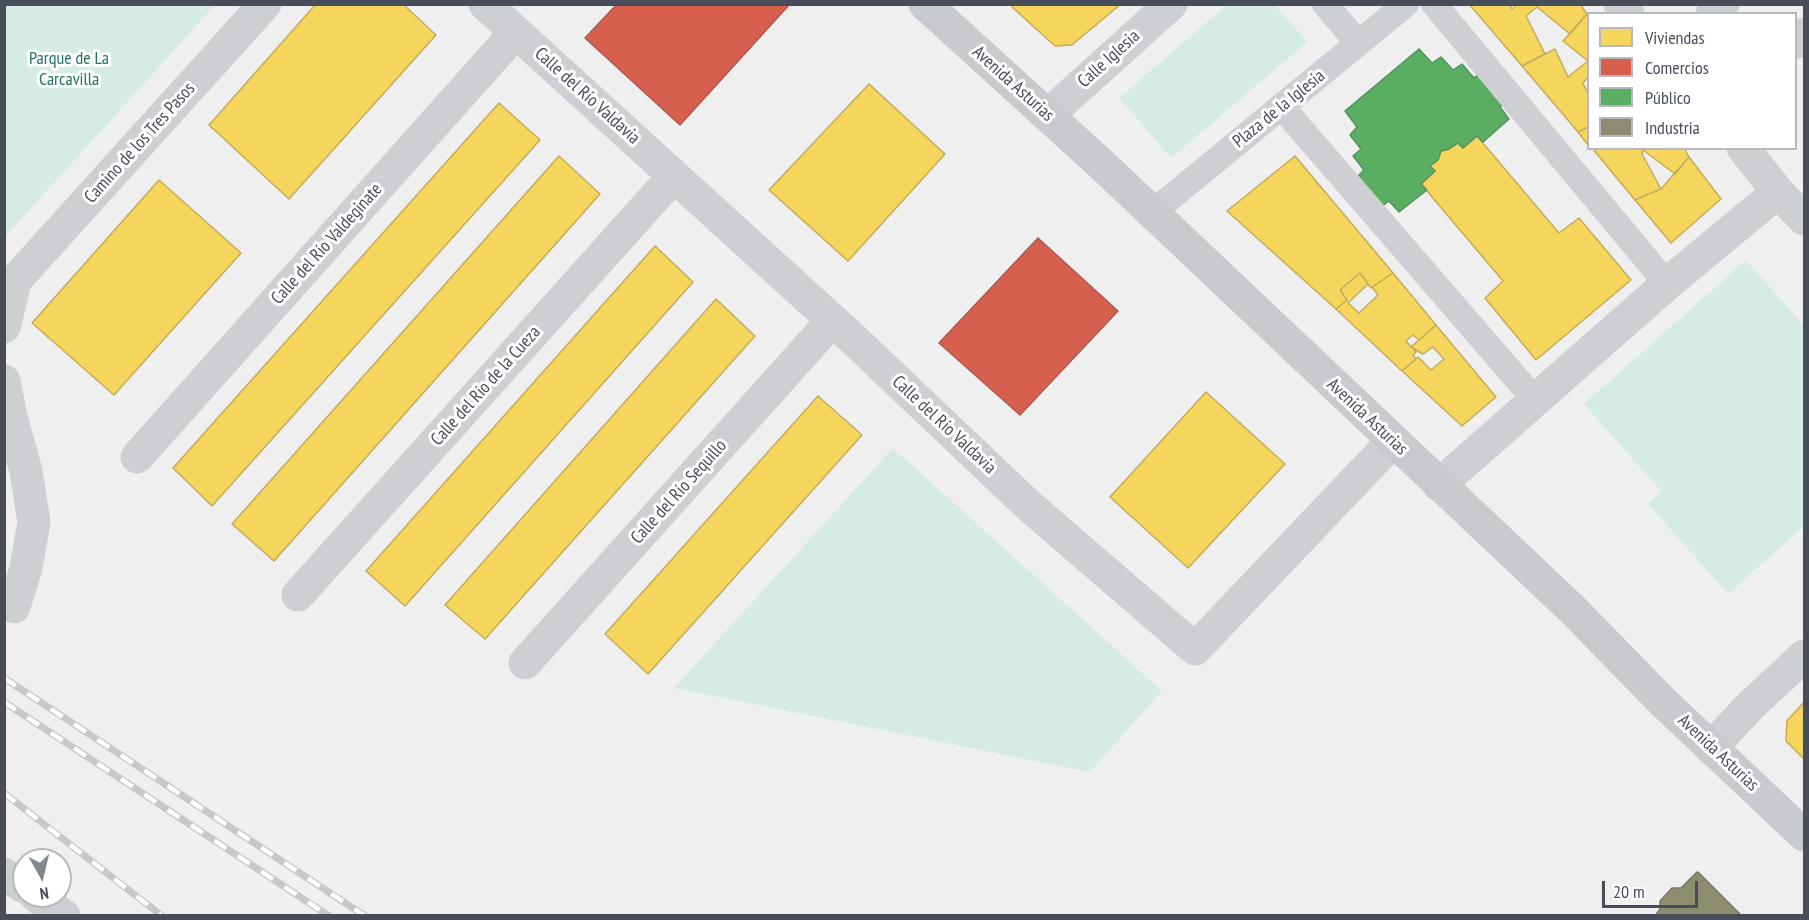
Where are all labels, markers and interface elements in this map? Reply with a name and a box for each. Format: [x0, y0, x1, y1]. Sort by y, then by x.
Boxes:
legend [1587, 12, 1797, 150]
street label: Calle Iglesia [1074, 26, 1144, 92]
text: Viviendas [1645, 26, 1705, 49]
street label: Avenida Asturias [968, 42, 1058, 126]
street label: Calle del Río Valdavia [530, 43, 644, 149]
park label: Parque de La Carcavilla [29, 48, 109, 90]
text: Comercios [1645, 56, 1709, 79]
street label: Plaza de la Iglesia [1229, 65, 1329, 153]
street label: Camino de los Tres Pasos [80, 78, 200, 208]
text: Público [1645, 86, 1691, 109]
text: Industria [1645, 116, 1700, 139]
street label: Calle del Río Valdeginate [267, 179, 387, 309]
street label: Calle del Río de la Cueza [427, 322, 545, 450]
street label: Calle del Río Valdavia [888, 371, 1000, 479]
street label: Avenida Asturias [1322, 374, 1412, 460]
street label: Calle del Río Sequillo [627, 435, 731, 549]
street label: Avenida Asturias [1673, 710, 1763, 796]
north arrow [12, 848, 72, 908]
scale bar [1605, 869, 1701, 907]
text: 20 m [1613, 880, 1645, 903]
text: N [39, 883, 50, 904]

